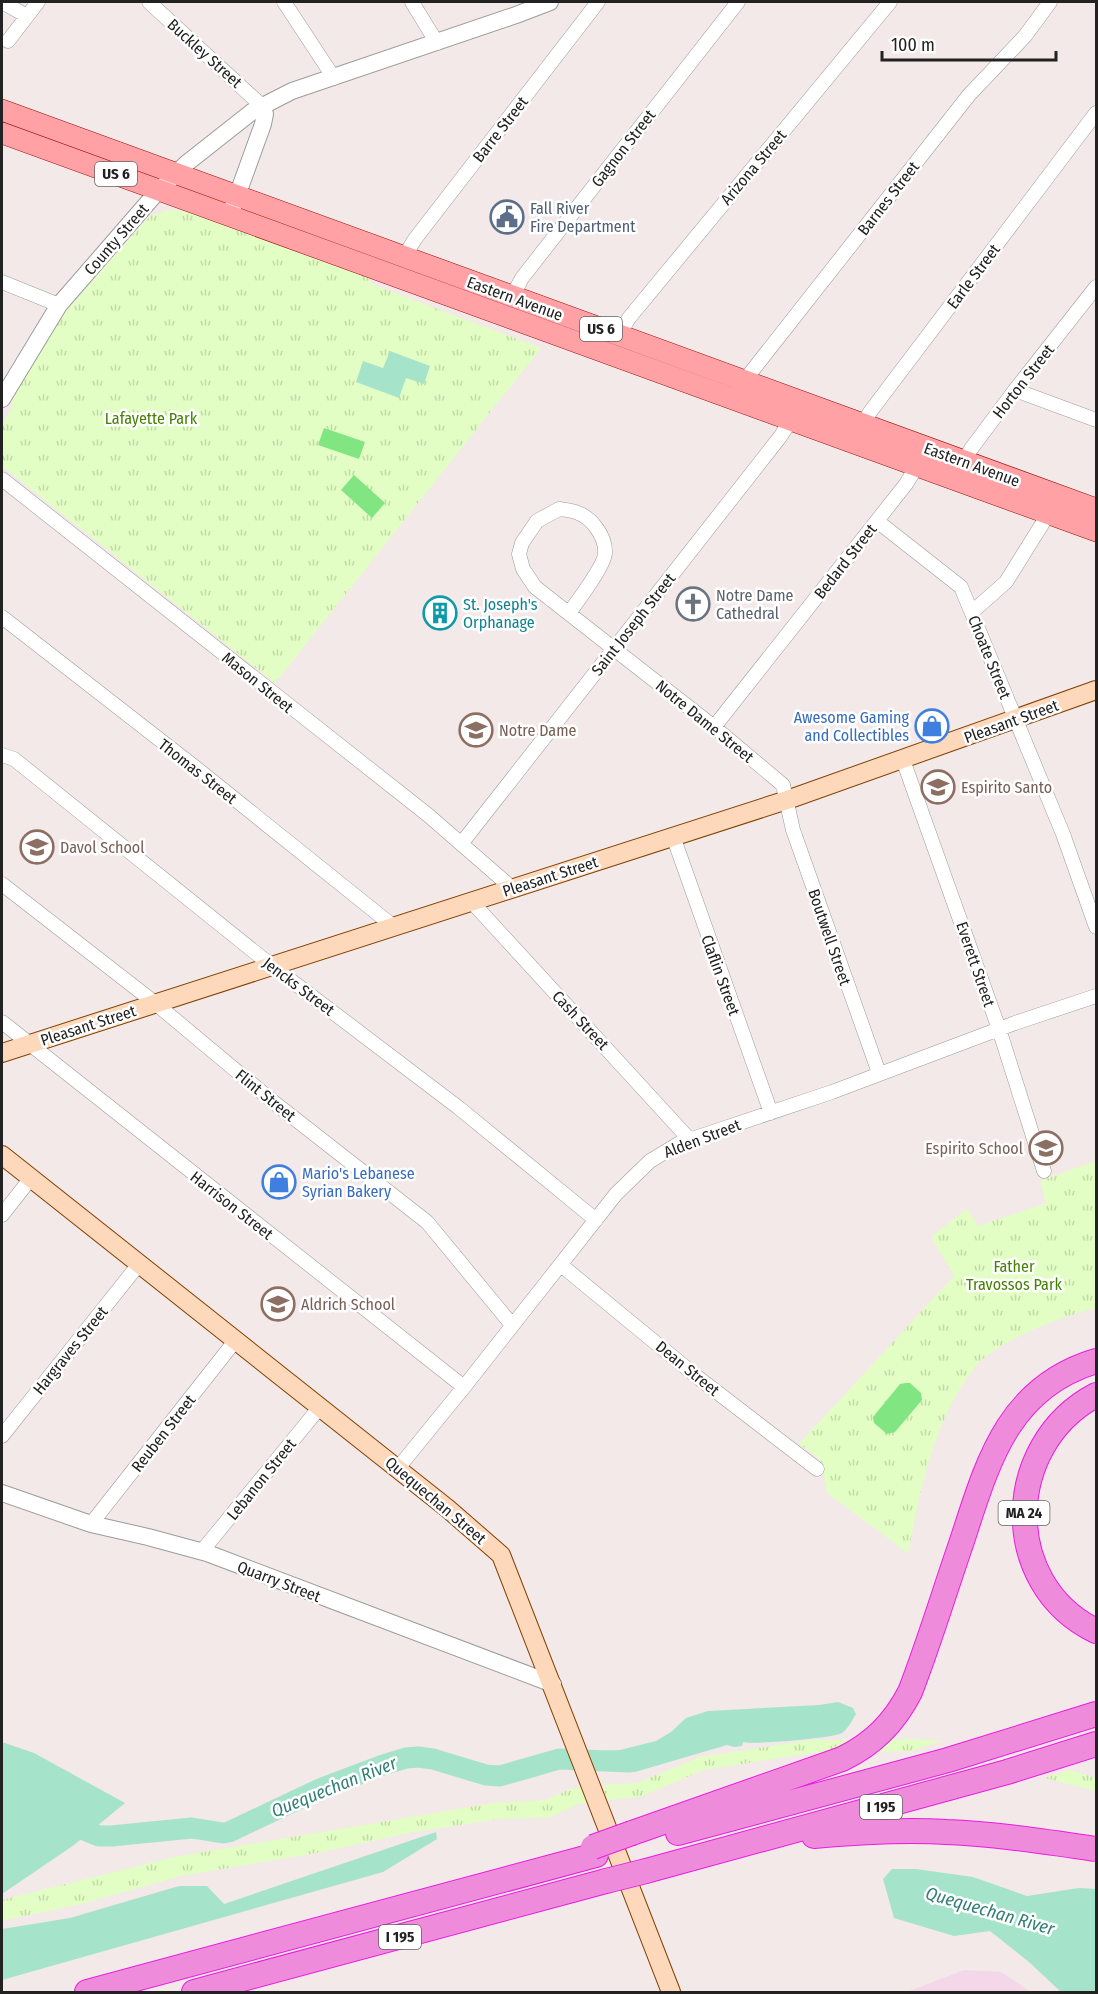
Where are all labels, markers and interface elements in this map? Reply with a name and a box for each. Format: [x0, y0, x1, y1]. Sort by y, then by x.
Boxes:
street label: Buckley Street [164, 15, 246, 92]
scale bar [882, 24, 1056, 62]
text: 100 m [891, 34, 935, 56]
street label: Barre Street [469, 92, 532, 166]
street label: Gagnon Street [587, 105, 660, 191]
street label: Arizona Street [717, 125, 791, 209]
street label: Barnes Street [854, 157, 924, 239]
road number: US 6 [95, 162, 137, 186]
street label: County Street [80, 199, 153, 279]
public building icon: Fall River Fire Department [489, 199, 525, 235]
place label: Fall River Fire Department [530, 199, 636, 236]
street label: Earle Street [943, 240, 1004, 312]
street label: Eastern Avenue [464, 272, 565, 325]
road number: US 6 [580, 317, 622, 341]
street label: Horton Street [989, 340, 1059, 422]
park label: Lafayette Park [105, 409, 198, 428]
street label: Eastern Avenue [921, 438, 1022, 491]
street label: Bedard Street [810, 519, 881, 603]
street label: Saint Joseph Street [587, 569, 680, 679]
church icon: Notre Dame Cathedral [675, 586, 711, 622]
place label: Notre Dame Cathedral [716, 586, 793, 623]
building icon: St. Joseph's Orphanage [422, 595, 458, 631]
place label: St. Joseph's Orphanage [463, 595, 538, 632]
street label: Choate Street [964, 613, 1015, 702]
street label: Mason Street [218, 648, 298, 717]
street label: Notre Dame Street [652, 676, 758, 767]
street label: Pleasant Street [961, 695, 1062, 747]
place label: Awesome Gaming and Collectibles [794, 708, 909, 745]
shop icon: Awesome Gaming and Collectibles [914, 708, 950, 744]
school or university icon: Notre Dame [458, 712, 494, 748]
place label: Notre Dame [499, 721, 576, 740]
street label: Thomas Street [155, 735, 241, 808]
school or university icon: Espirito Santo [920, 769, 956, 805]
place label: Espirito Santo [961, 778, 1052, 797]
school or university icon: Davol School [19, 829, 55, 865]
place label: Davol School [60, 838, 144, 857]
street label: Pleasant Street [500, 852, 601, 901]
street label: Boutwell Street [804, 886, 855, 989]
street label: Everett Street [952, 919, 999, 1010]
street label: Claflin Street [697, 932, 744, 1019]
street label: Jencks Street [259, 953, 339, 1020]
street label: Cash Street [548, 987, 613, 1054]
street label: Pleasant Street [38, 1001, 139, 1050]
street label: Flint Street [232, 1065, 300, 1126]
street label: Alden Street [661, 1115, 744, 1162]
school or university icon: Espirito School [1028, 1130, 1064, 1166]
place label: Espirito School [925, 1139, 1023, 1158]
shop icon: Mario's Lebanese Syrian Bakery [261, 1164, 297, 1200]
place label: Mario's Lebanese Syrian Bakery [302, 1164, 415, 1201]
street label: Harrison Street [187, 1167, 277, 1244]
park label: Father Travossos Park [966, 1257, 1063, 1294]
school or university icon: Aldrich School [260, 1286, 296, 1322]
place label: Aldrich School [301, 1295, 395, 1314]
street label: Hargraves Street [29, 1302, 112, 1398]
street label: Dean Street [652, 1337, 724, 1400]
street label: Reuben Street [127, 1390, 200, 1476]
street label: Lebanon Street [223, 1434, 300, 1524]
street label: Quequechan Street [381, 1453, 491, 1549]
road number: MA 24 [998, 1501, 1050, 1525]
street label: Quarry Street [234, 1557, 324, 1606]
water label: Quequechan River [268, 1752, 401, 1822]
road number: I 195 [860, 1795, 902, 1819]
water label: Quequechan River [923, 1882, 1058, 1940]
road number: I 195 [379, 1925, 421, 1949]

